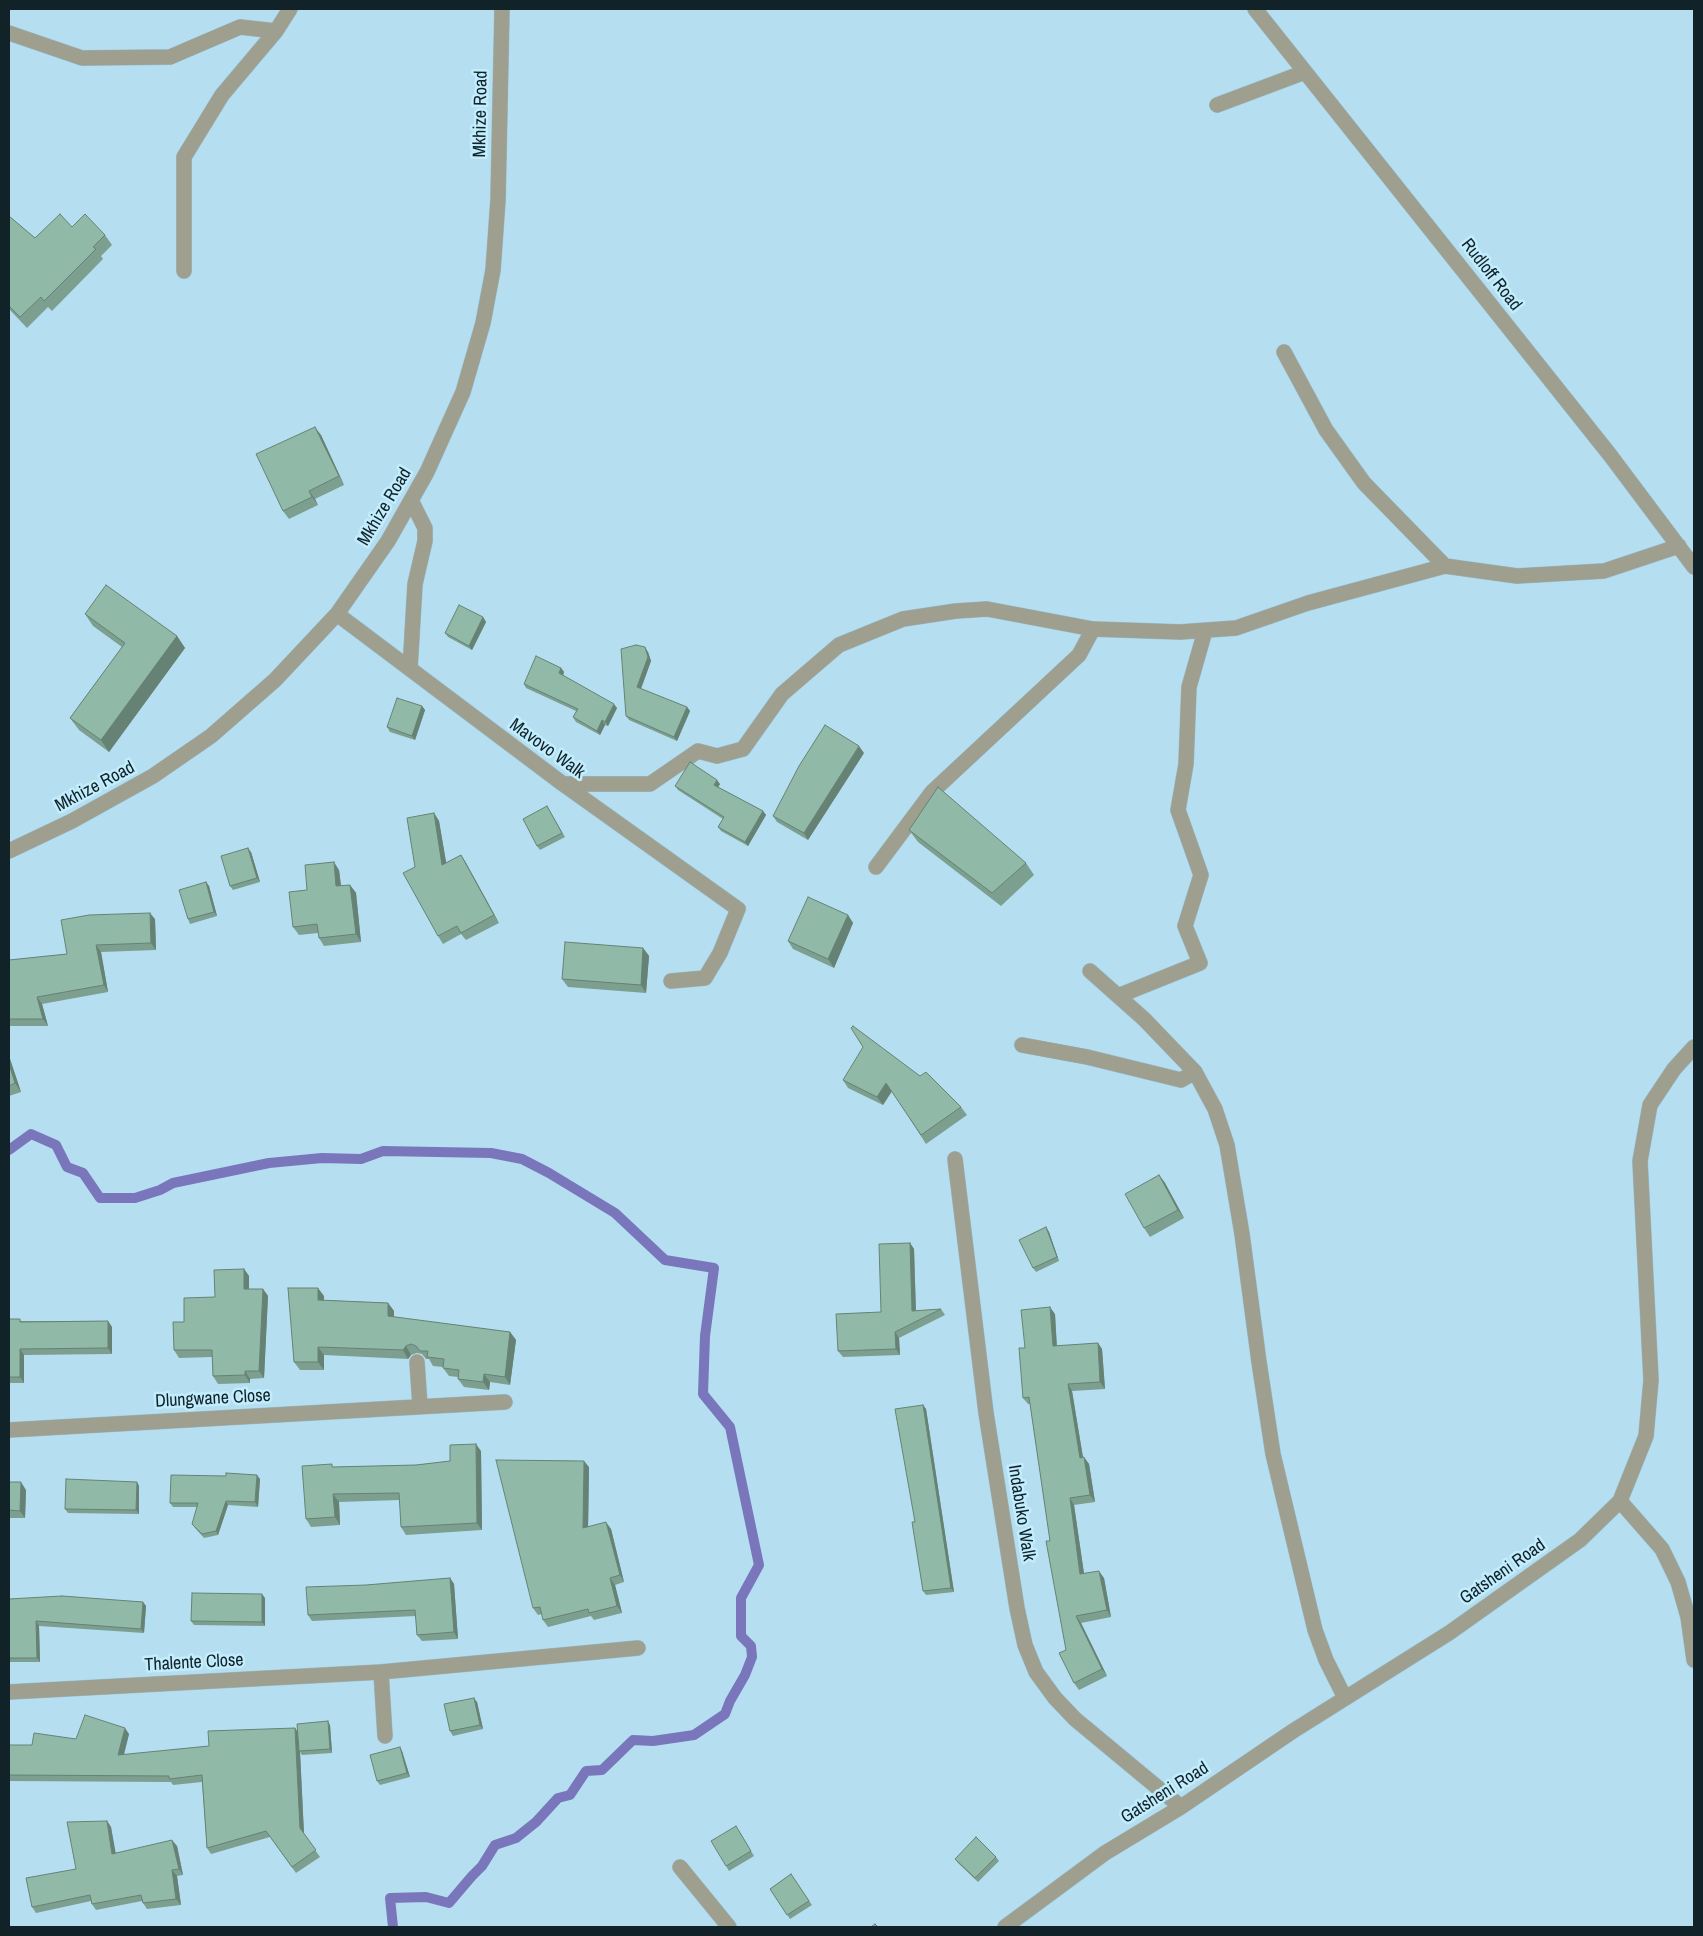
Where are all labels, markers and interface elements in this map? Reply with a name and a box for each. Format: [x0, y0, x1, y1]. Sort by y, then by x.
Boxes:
street label: Mkhize Road [469, 70, 493, 158]
street label: Rudloff Road [1456, 235, 1526, 315]
street label: Mkhize Road [353, 464, 417, 550]
street label: Mavovo Walk [505, 714, 589, 784]
street label: Mkhize Road [52, 757, 138, 817]
street label: Dlungwane Close [155, 1385, 271, 1413]
street label: Indabuko Walk [1003, 1463, 1039, 1563]
street label: Gatsheni Road [1456, 1535, 1550, 1609]
street label: Thalente Close [144, 1650, 244, 1676]
street label: Gatsheni Road [1117, 1758, 1213, 1828]

